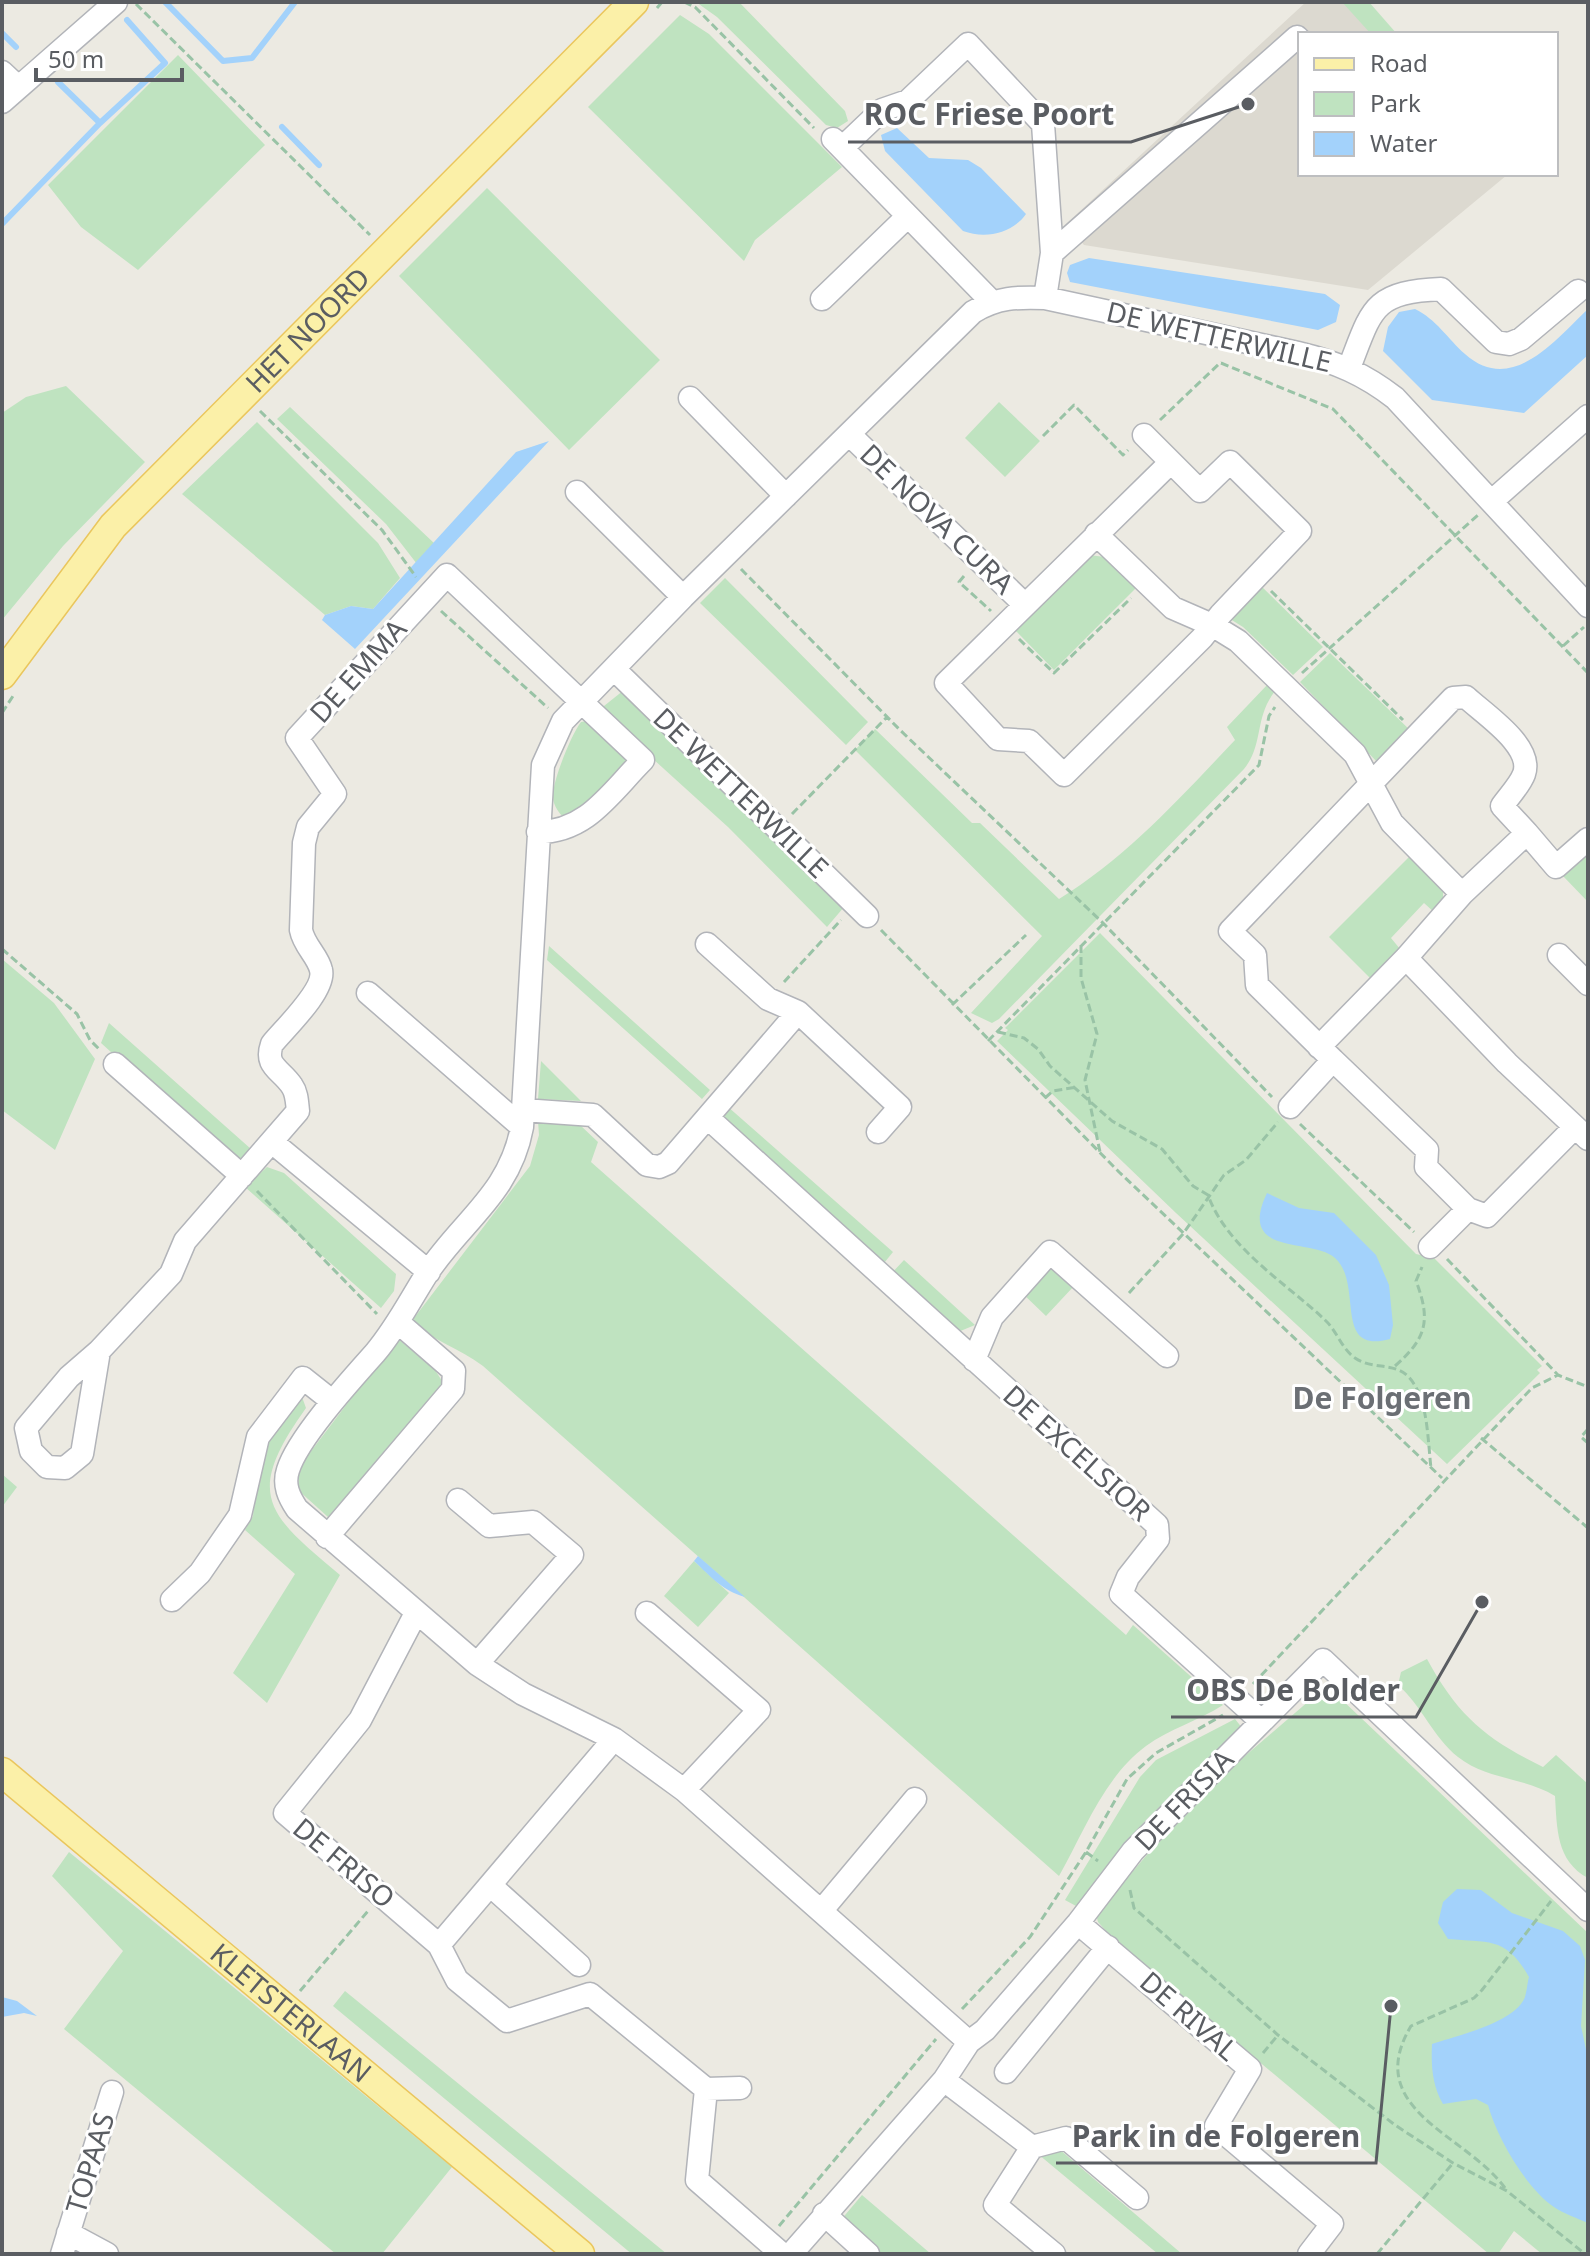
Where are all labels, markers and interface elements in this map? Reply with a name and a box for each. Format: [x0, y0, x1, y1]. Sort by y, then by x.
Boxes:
scale bar [36, 32, 182, 82]
legend [1298, 32, 1558, 176]
text: 50 m [48, 42, 104, 75]
text: Road [1370, 46, 1428, 79]
text: Park [1370, 86, 1421, 119]
callout: ROC Friese Poort [848, 88, 1131, 142]
text: ROC Friese Poort [864, 93, 1114, 134]
text: Water [1370, 126, 1438, 159]
street label: HET NOORD [236, 259, 378, 400]
street label: DE WETTERWILLE [1103, 292, 1336, 380]
street label: DE NOVA CURA [852, 435, 1023, 602]
street label: DE EMMA [300, 610, 414, 730]
street label: DE WETTERWILLE [646, 699, 838, 886]
street label: DE EXCELSIOR [996, 1376, 1160, 1529]
district label: De Folgeren [1293, 1377, 1471, 1418]
callout: OBS De Bolder [1171, 1663, 1416, 1717]
text: OBS De Bolder [1186, 1669, 1400, 1710]
street label: DE FRISIA [1125, 1740, 1241, 1858]
street label: DE FRISO [286, 1808, 404, 1916]
street label: KLETSTERLAAN [203, 1934, 380, 2090]
street label: DE RIVAL [1132, 1962, 1247, 2068]
street label: TOPAAS [56, 2108, 122, 2218]
callout: Park in de Folgeren [1056, 2109, 1376, 2163]
text: Park in de Folgeren [1072, 2115, 1360, 2156]

